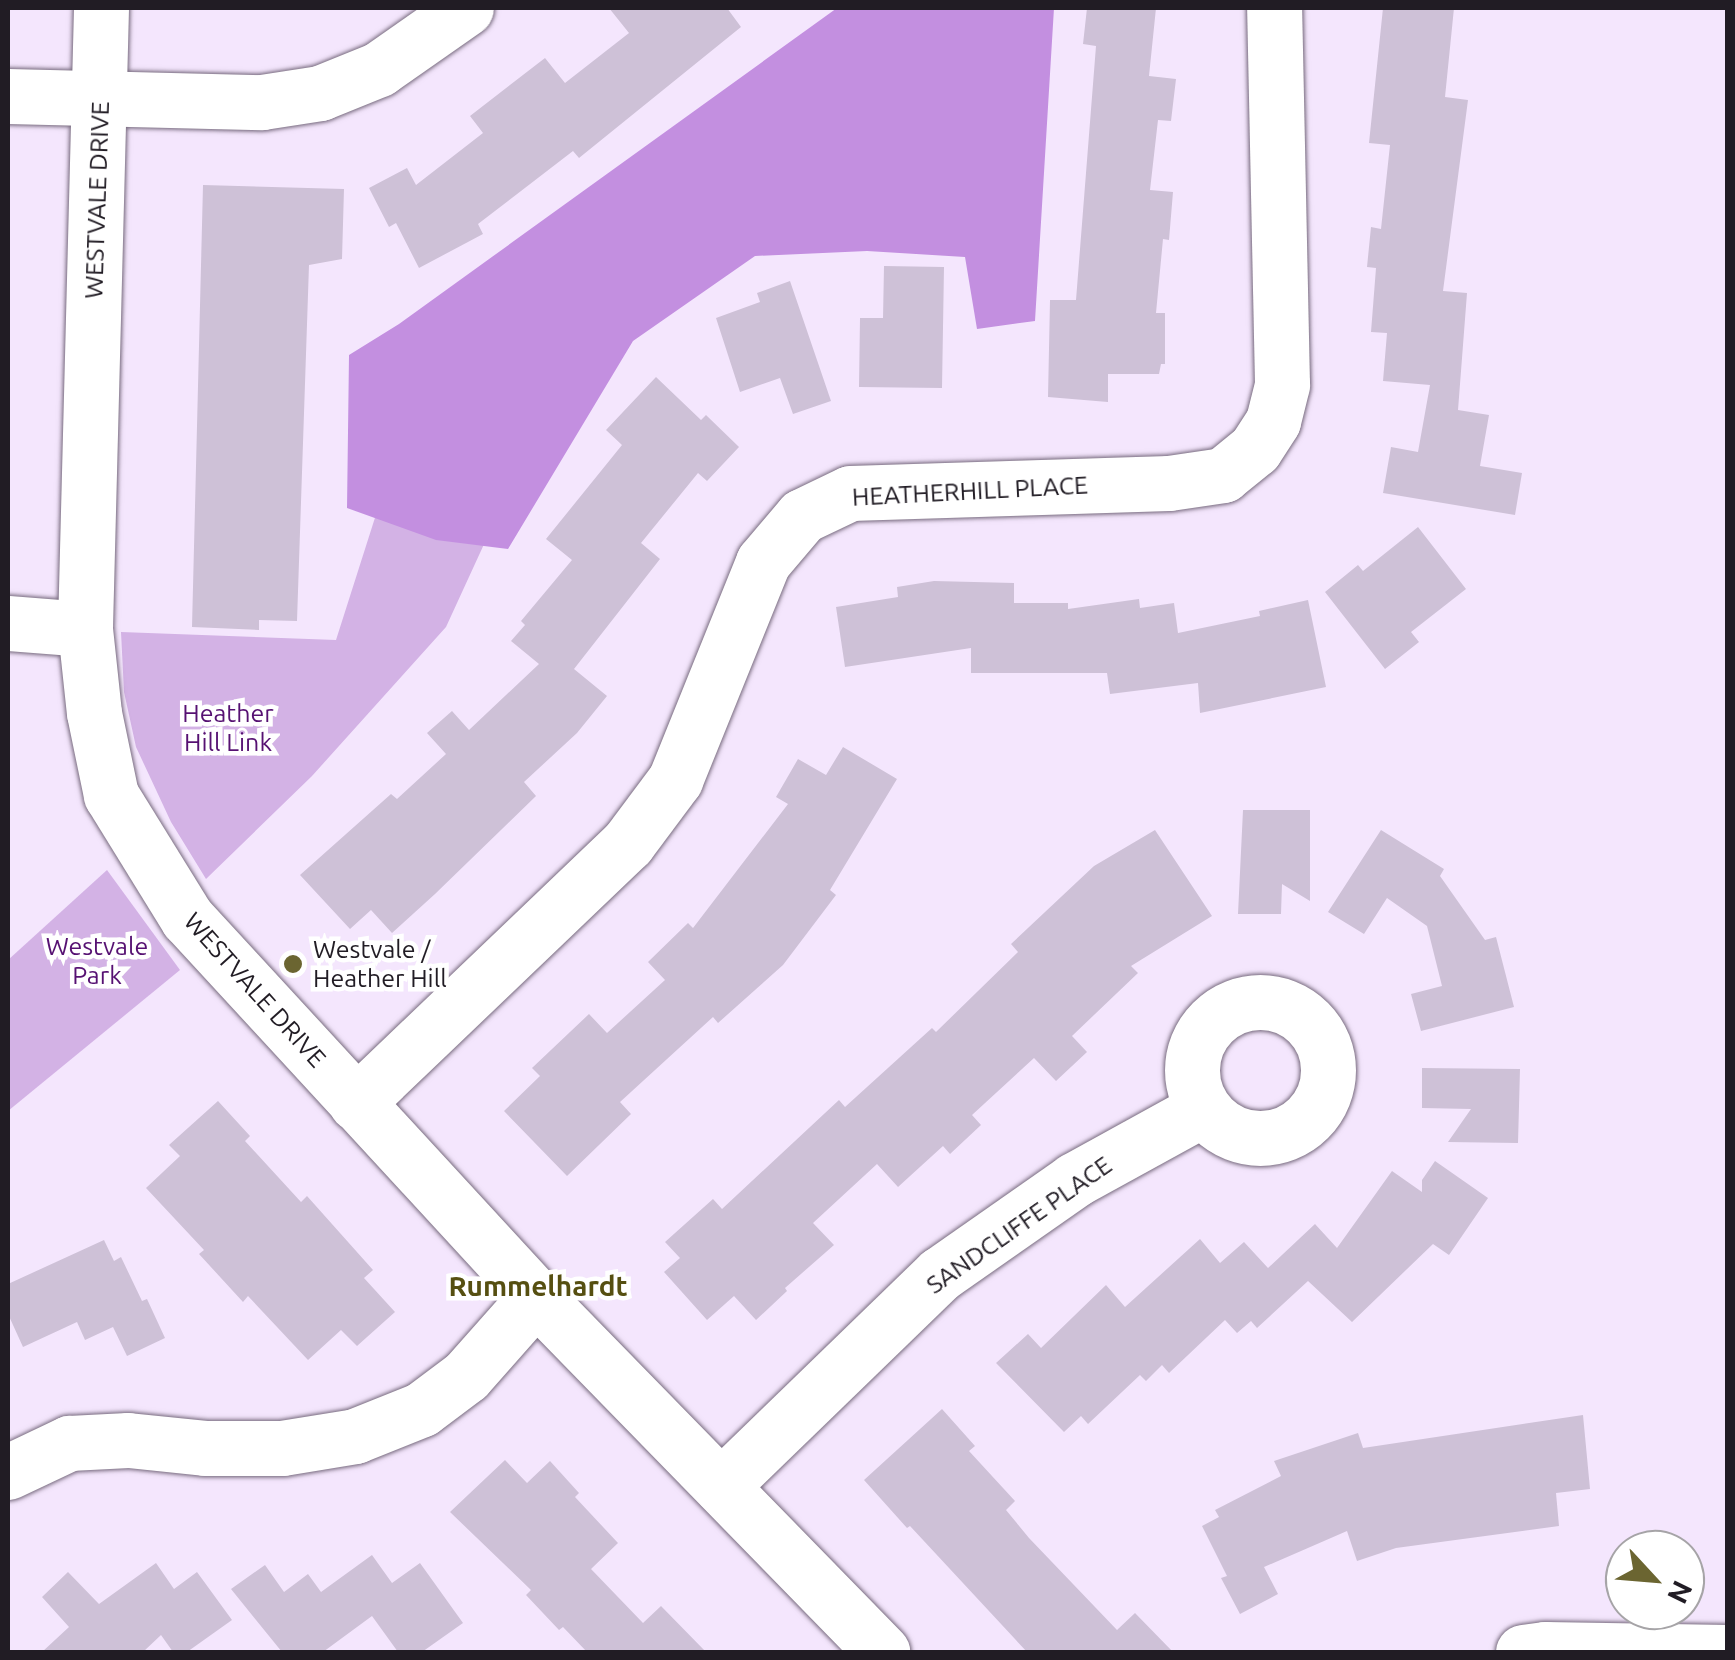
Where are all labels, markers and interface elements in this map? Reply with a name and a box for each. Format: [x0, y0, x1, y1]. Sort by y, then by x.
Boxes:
street label: WESTVALE DRIVE [79, 101, 115, 299]
street label: HEATHERHILL PLACE [851, 470, 1089, 512]
park label: Heather Hill Link [182, 699, 274, 758]
street label: WESTVALE DRIVE [178, 907, 332, 1073]
park label: Westvale Park [46, 932, 148, 991]
place label: Westvale / Heather Hill [313, 935, 447, 994]
marker: Westvale / Heather Hill [282, 953, 304, 975]
street label: SANDCLIFFE PLACE [921, 1150, 1117, 1300]
district label: Rummelhardt [448, 1269, 628, 1303]
north arrow [1605, 1530, 1705, 1630]
text: N [1662, 1576, 1699, 1609]

